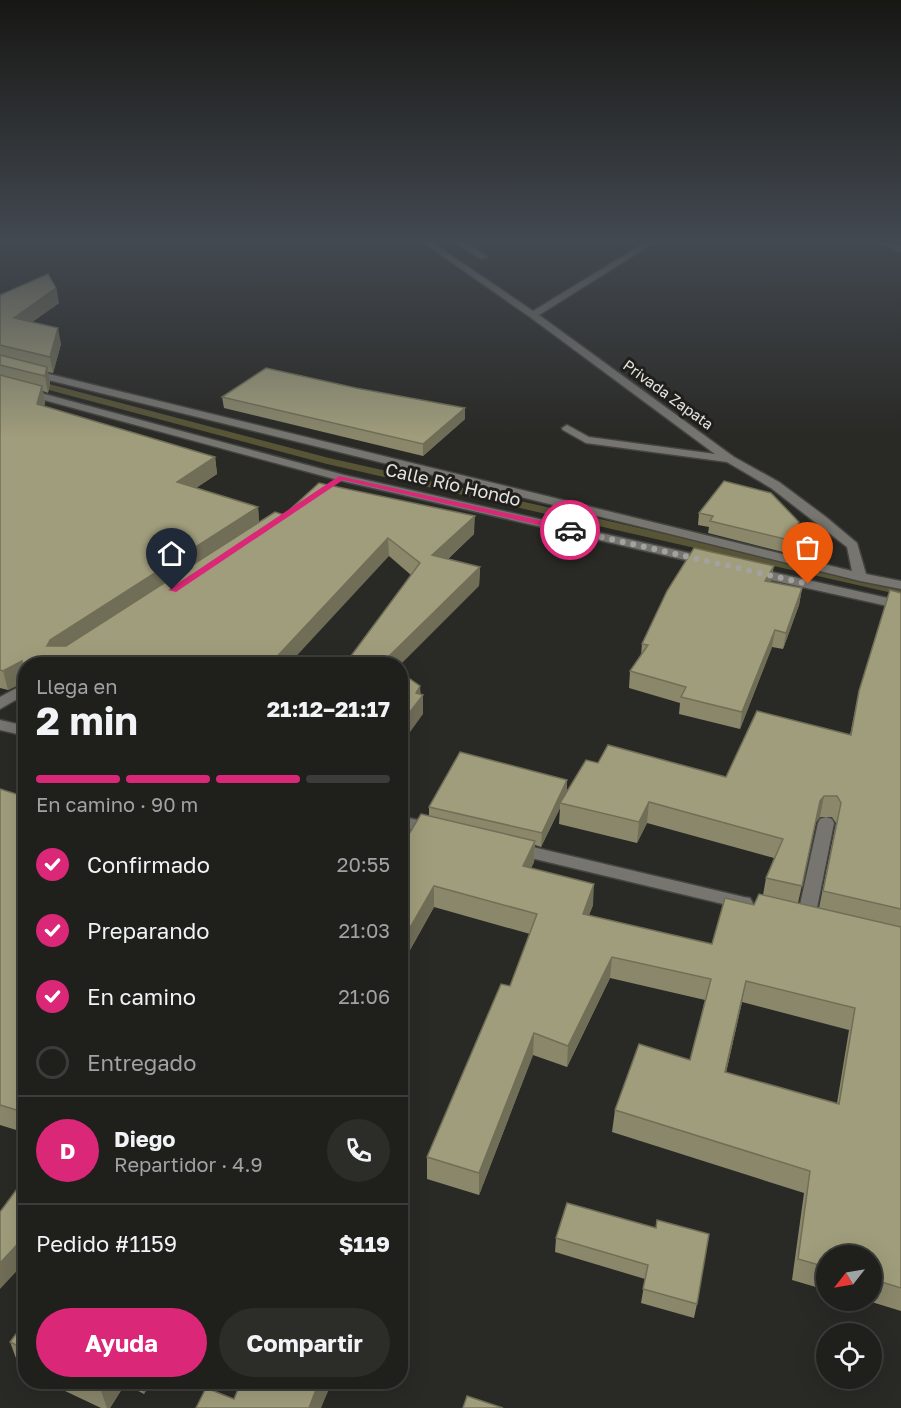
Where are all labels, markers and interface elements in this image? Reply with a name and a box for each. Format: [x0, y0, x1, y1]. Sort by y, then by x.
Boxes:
street label: Privada Zapata [620, 355, 717, 433]
street label: Calle Río Hondo [383, 458, 523, 510]
courier [540, 500, 600, 560]
icon: car [554, 514, 587, 547]
pin [782, 522, 833, 584]
pin [146, 528, 197, 590]
icon: bag [791, 531, 824, 564]
icon: home [155, 537, 188, 570]
text: Llega en [36, 674, 118, 698]
text: 21:12–21:17 [267, 695, 390, 722]
text: 2 min [36, 697, 138, 744]
text: En camino · 90 m [36, 792, 198, 816]
icon: check [36, 848, 69, 881]
text: Confirmado [87, 851, 210, 878]
text: 20:55 [337, 852, 390, 876]
icon: check [36, 914, 69, 947]
text: Preparando [87, 917, 210, 944]
text: 21:03 [339, 918, 390, 942]
icon: check [36, 980, 69, 1013]
text: En camino [87, 983, 196, 1010]
text: 21:06 [338, 984, 390, 1008]
text: Entregado [87, 1049, 196, 1076]
button: phone [327, 1119, 390, 1182]
text: Diego [114, 1125, 175, 1152]
text: D [60, 1137, 75, 1164]
text: Repartidor · 4.9 [114, 1152, 263, 1176]
text: Pedido #1159 [36, 1230, 177, 1257]
text: $119 [339, 1230, 390, 1257]
north arrow [816, 1245, 882, 1311]
map controls [816, 1245, 882, 1389]
button: Ayuda [36, 1308, 207, 1377]
button: Compartir [219, 1308, 390, 1377]
button: locate [816, 1323, 882, 1389]

